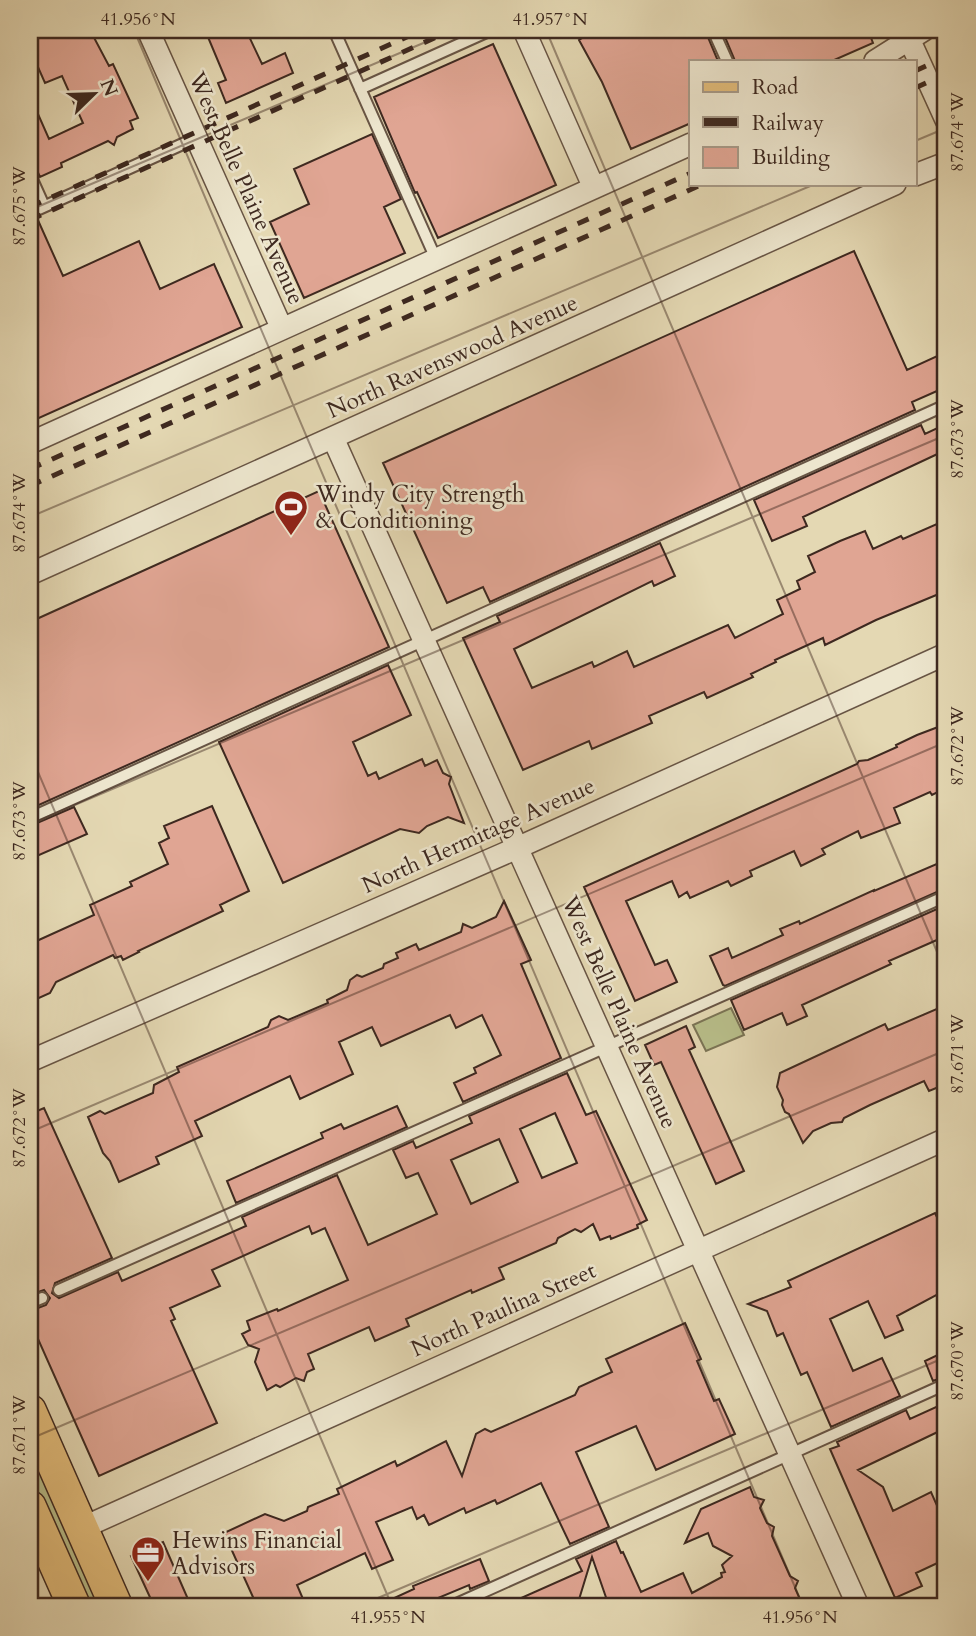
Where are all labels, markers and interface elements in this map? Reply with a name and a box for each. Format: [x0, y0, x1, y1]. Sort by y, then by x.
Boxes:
text: 41.956°N [100, 7, 176, 32]
text: 41.957°N [512, 7, 588, 32]
north arrow [60, 60, 130, 130]
legend [689, 60, 916, 186]
street label: West Belle Plaine Avenue [181, 66, 312, 309]
text: Road [752, 73, 798, 102]
text: N [94, 75, 124, 101]
text: 87.674°W [945, 92, 970, 172]
text: Railway [752, 109, 824, 138]
text: Building [752, 143, 830, 172]
text: 87.675°W [7, 166, 32, 246]
street label: North Ravenswood Avenue [322, 287, 583, 426]
text: 87.673°W [945, 399, 970, 479]
text: 87.674°W [7, 473, 32, 553]
place label: Windy City Strength & Conditioning [315, 479, 525, 536]
sports icon: Windy City Strength & Conditioning [272, 488, 310, 537]
text: 87.672°W [945, 706, 970, 786]
street label: North Hermitage Avenue [357, 770, 600, 901]
text: 87.673°W [7, 781, 32, 861]
street label: West Belle Plaine Avenue [554, 890, 685, 1133]
text: 87.671°W [945, 1014, 970, 1094]
text: 87.672°W [7, 1088, 32, 1168]
street label: North Paulina Street [406, 1255, 601, 1364]
text: 87.670°W [945, 1321, 970, 1401]
text: 87.671°W [7, 1395, 32, 1475]
place label: Hewins Financial Advisors [172, 1525, 342, 1582]
office icon: Hewins Financial Advisors [129, 1534, 167, 1583]
text: 41.955°N [350, 1605, 426, 1630]
text: 41.956°N [762, 1605, 838, 1630]

